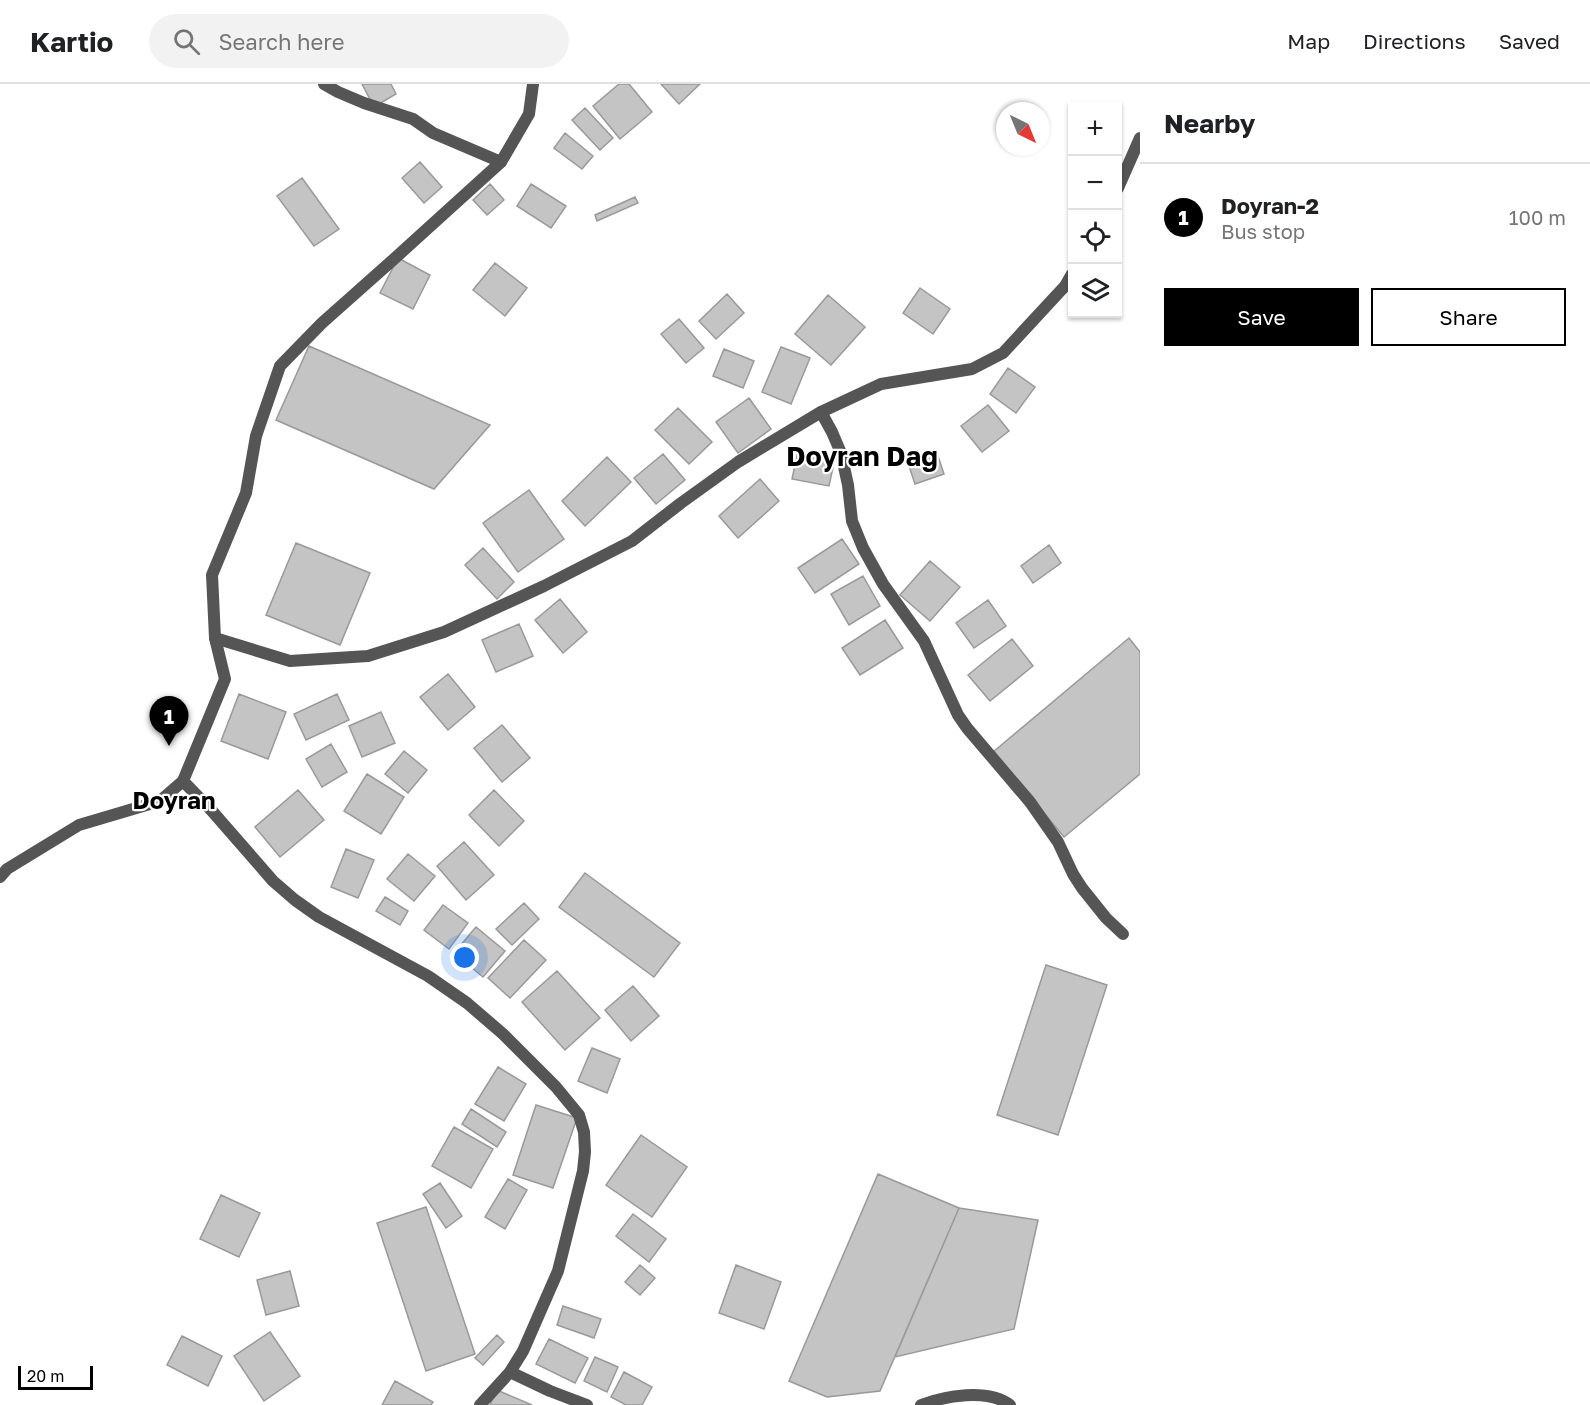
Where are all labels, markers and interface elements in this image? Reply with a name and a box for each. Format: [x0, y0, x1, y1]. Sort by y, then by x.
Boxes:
search box [149, 14, 569, 68]
text: Kartio [30, 25, 113, 58]
icon: search [170, 25, 203, 58]
text: Search here [218, 28, 344, 55]
text: Map [1287, 28, 1330, 54]
text: Directions [1363, 28, 1466, 54]
text: Saved [1499, 28, 1560, 54]
north arrow [996, 102, 1050, 156]
map controls [1068, 102, 1122, 318]
button: + [1068, 102, 1122, 156]
text: Nearby [1164, 108, 1255, 139]
button: − [1068, 156, 1122, 210]
text: Doyran-2 [1221, 192, 1319, 219]
text: 1 [1178, 205, 1189, 229]
text: 100 m [1509, 205, 1566, 229]
button: locate [1068, 210, 1122, 264]
text: Bus stop [1221, 219, 1305, 243]
button: layers [1068, 264, 1122, 318]
button: Save [1164, 288, 1359, 346]
button: Share [1371, 288, 1566, 346]
district label: Doyran Dağ [786, 440, 938, 472]
pin: 1 [150, 696, 188, 746]
district label: Doyran [133, 785, 215, 814]
your location [450, 943, 479, 972]
scale bar [18, 1363, 93, 1390]
text: 20 m [27, 1366, 64, 1386]

